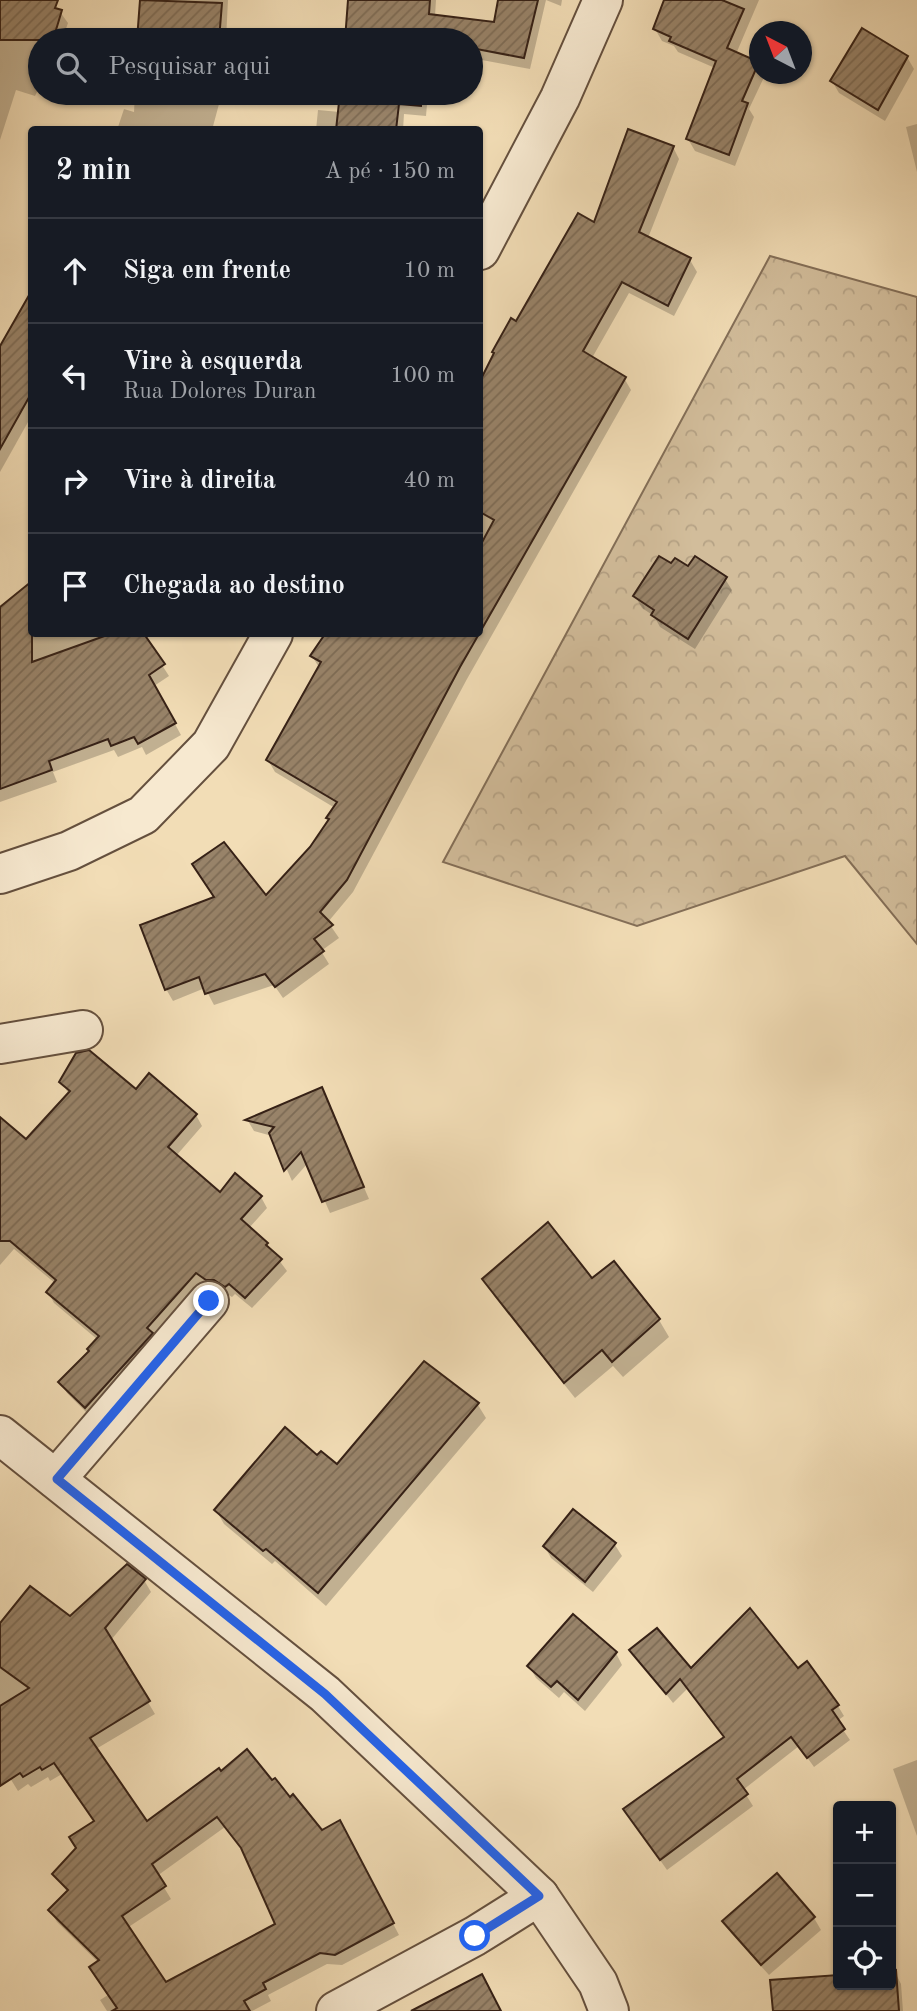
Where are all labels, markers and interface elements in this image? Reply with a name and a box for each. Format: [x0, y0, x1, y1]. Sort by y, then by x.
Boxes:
north arrow [749, 21, 812, 84]
search box [28, 28, 483, 105]
icon: search [52, 48, 90, 86]
text: Pesquisar aqui [108, 54, 270, 80]
text: 2 min [56, 156, 131, 186]
text: A pé · 150 m [324, 160, 455, 183]
icon: ahead [56, 252, 94, 290]
text: Siga em frente [123, 258, 291, 284]
text: 10 m [404, 259, 455, 282]
text: Vire à esquerda [123, 349, 303, 375]
icon: left [56, 357, 94, 395]
text: 100 m [390, 364, 455, 387]
text: Rua Dolores Duran [123, 380, 316, 403]
icon: right [56, 462, 94, 500]
text: Vire à direita [123, 468, 276, 494]
text: 40 m [404, 469, 455, 492]
icon: arrive [56, 567, 94, 605]
text: Chegada ao destino [123, 573, 345, 599]
route end [193, 1285, 224, 1316]
map controls [833, 1801, 896, 1990]
button: + [833, 1801, 896, 1864]
button: − [833, 1864, 896, 1927]
route start [459, 1920, 490, 1951]
button: locate [833, 1927, 896, 1990]

